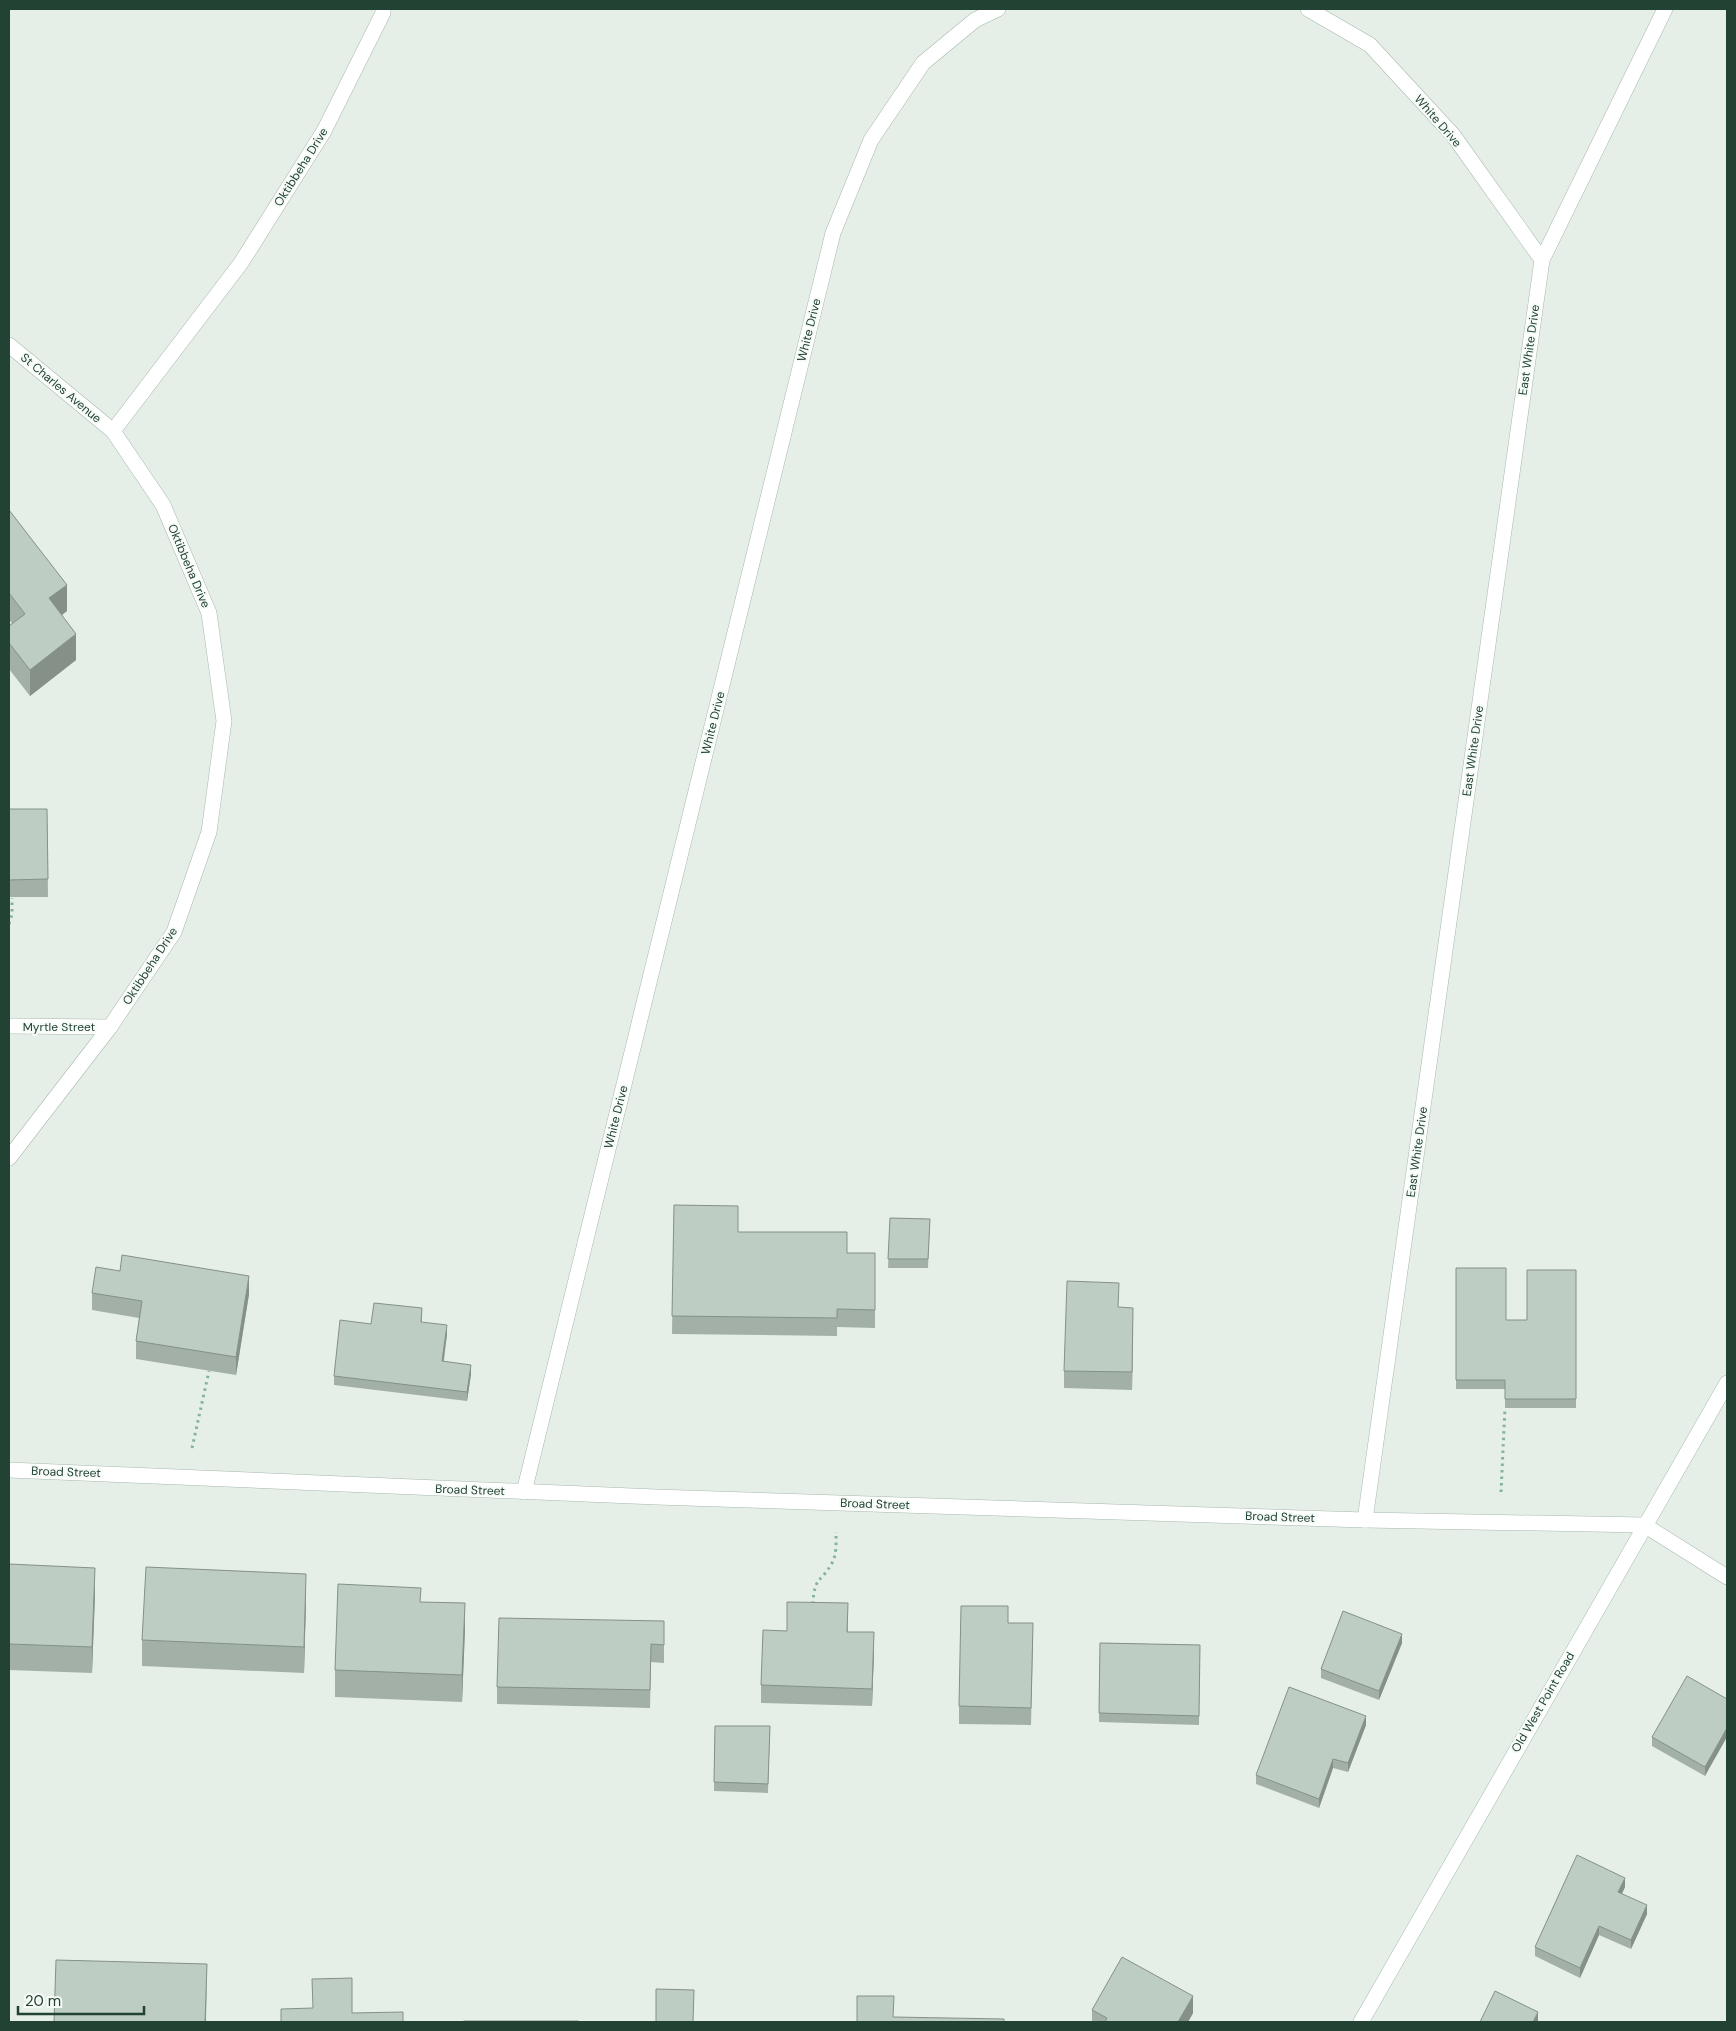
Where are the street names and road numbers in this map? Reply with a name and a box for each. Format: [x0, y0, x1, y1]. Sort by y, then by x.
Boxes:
street label: White Drive [1411, 91, 1465, 151]
street label: Oktibbeha Drive [270, 125, 332, 209]
street label: White Drive [793, 297, 825, 363]
street label: East White Drive [1515, 303, 1543, 396]
street label: St Charles Avenue [17, 349, 105, 427]
street label: Oktibbeha Drive [164, 522, 214, 611]
street label: White Drive [697, 690, 729, 756]
street label: East White Drive [1459, 704, 1487, 797]
street label: Oktibbeha Drive [119, 924, 181, 1008]
street label: Myrtle Street [23, 1019, 96, 1035]
street label: White Drive [600, 1084, 632, 1150]
street label: East White Drive [1403, 1105, 1431, 1198]
street label: Broad Street [31, 1463, 101, 1481]
street label: Broad Street [435, 1481, 505, 1499]
street label: Broad Street [840, 1495, 910, 1513]
street label: Broad Street [1245, 1508, 1315, 1526]
street label: Old West Point Road [1508, 1649, 1578, 1755]

